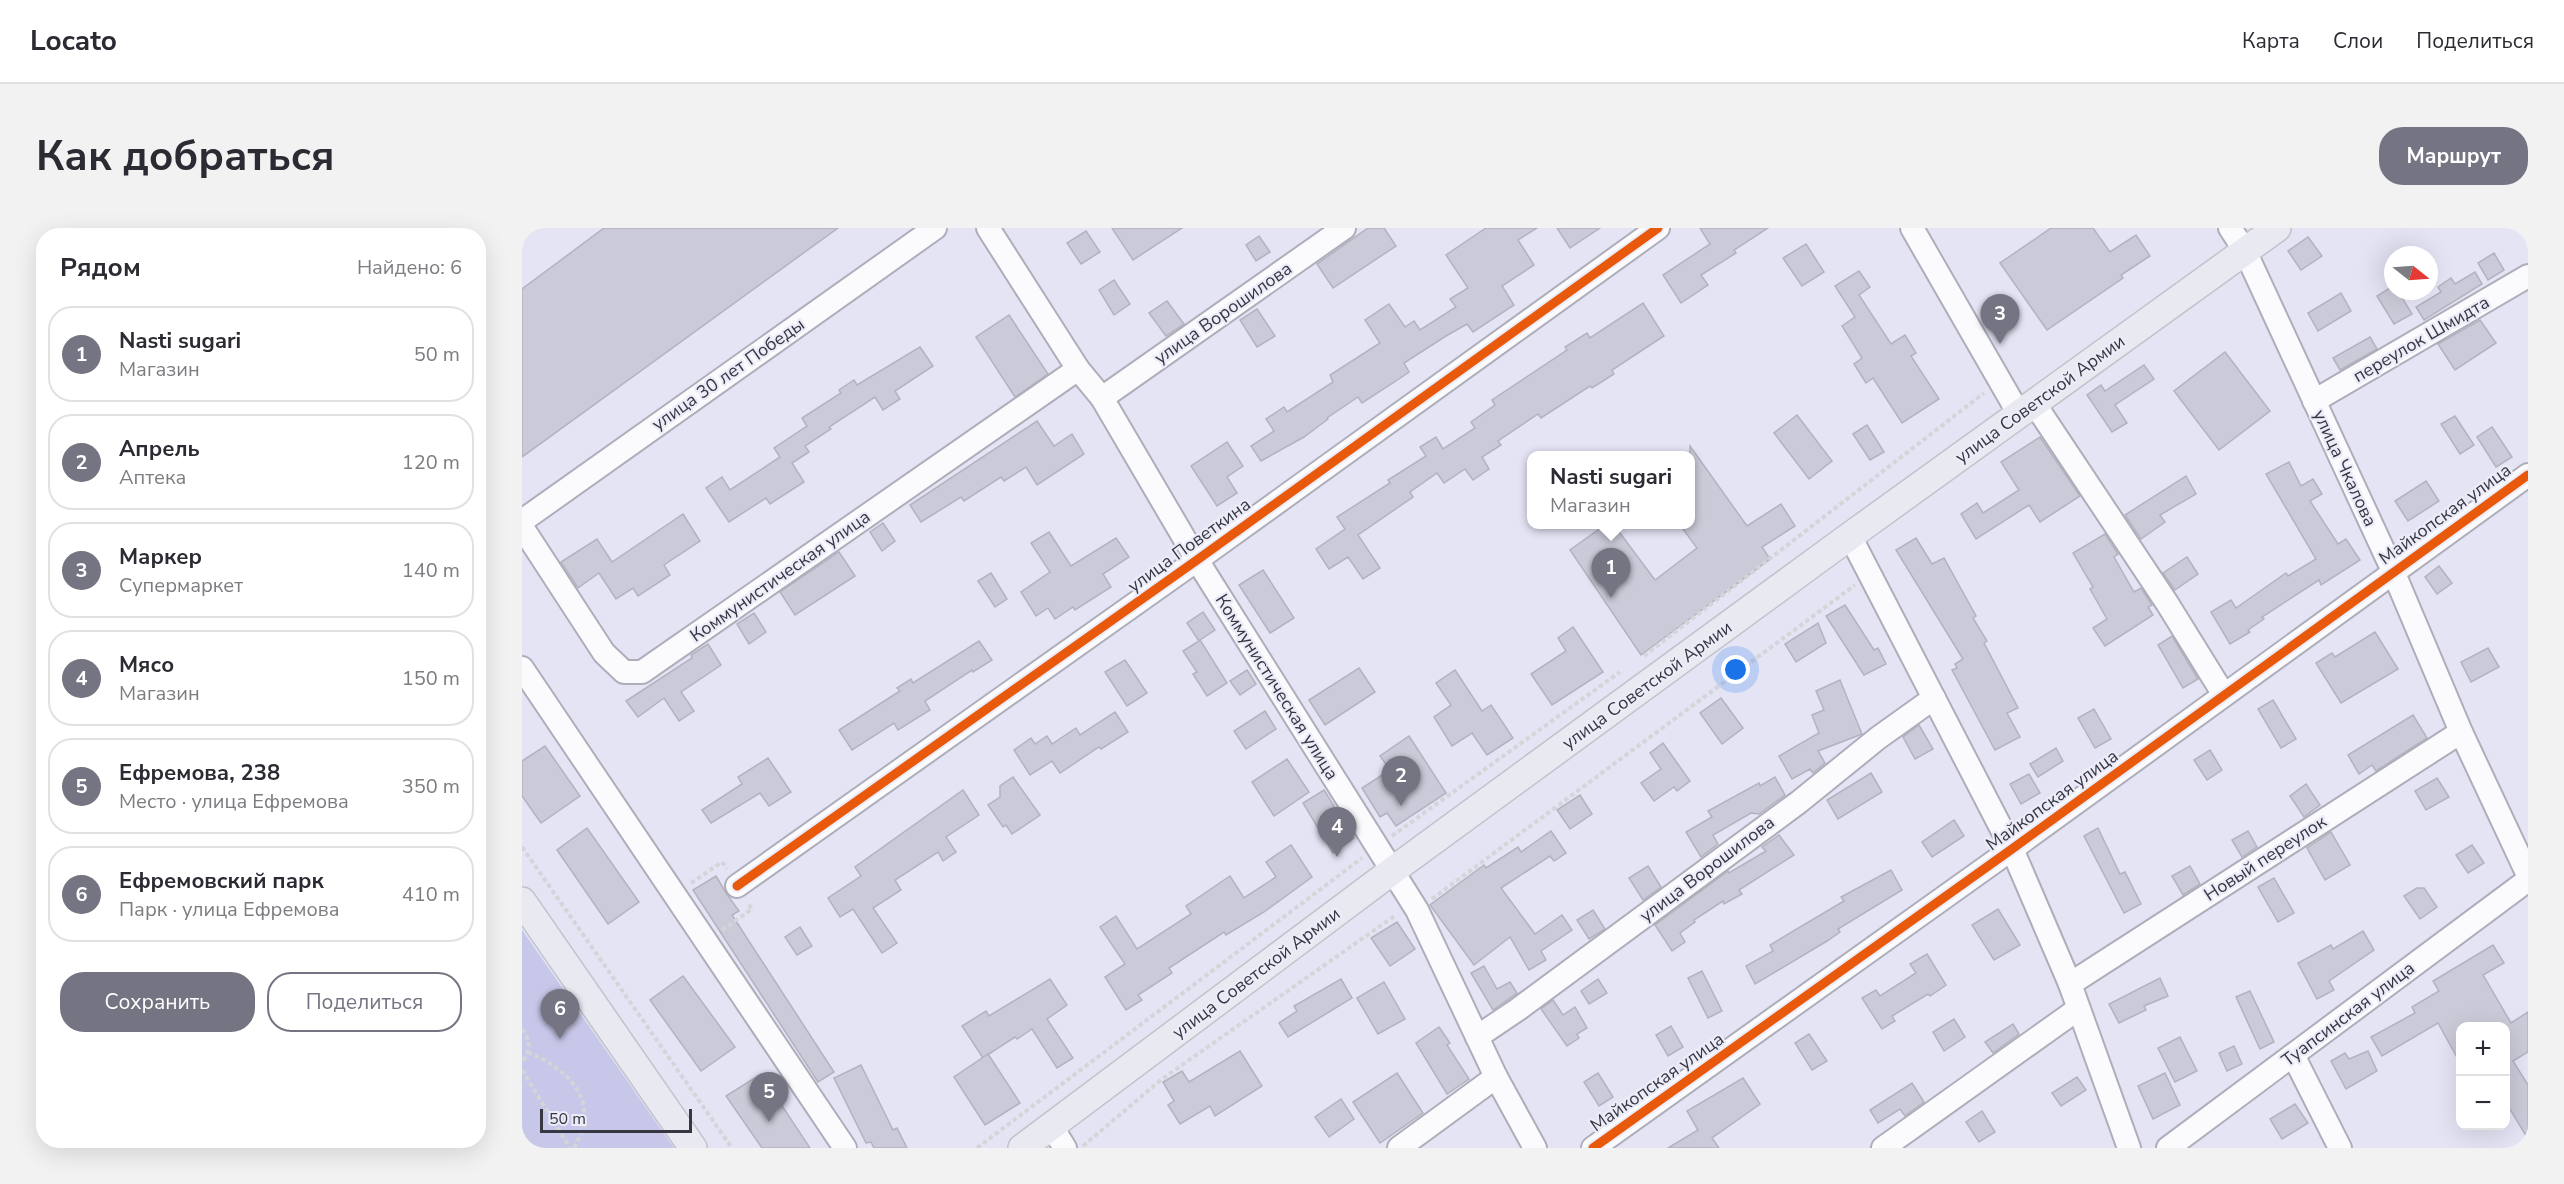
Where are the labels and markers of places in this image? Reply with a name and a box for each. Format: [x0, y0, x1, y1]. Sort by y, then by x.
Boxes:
pin: 3 [1980, 294, 2020, 344]
pin: 1 [1592, 548, 1630, 598]
pin: 2 [1382, 756, 1420, 806]
pin: 4 [1318, 808, 1356, 857]
pin: 6 [540, 990, 579, 1039]
pin: 5 [750, 1072, 788, 1122]

